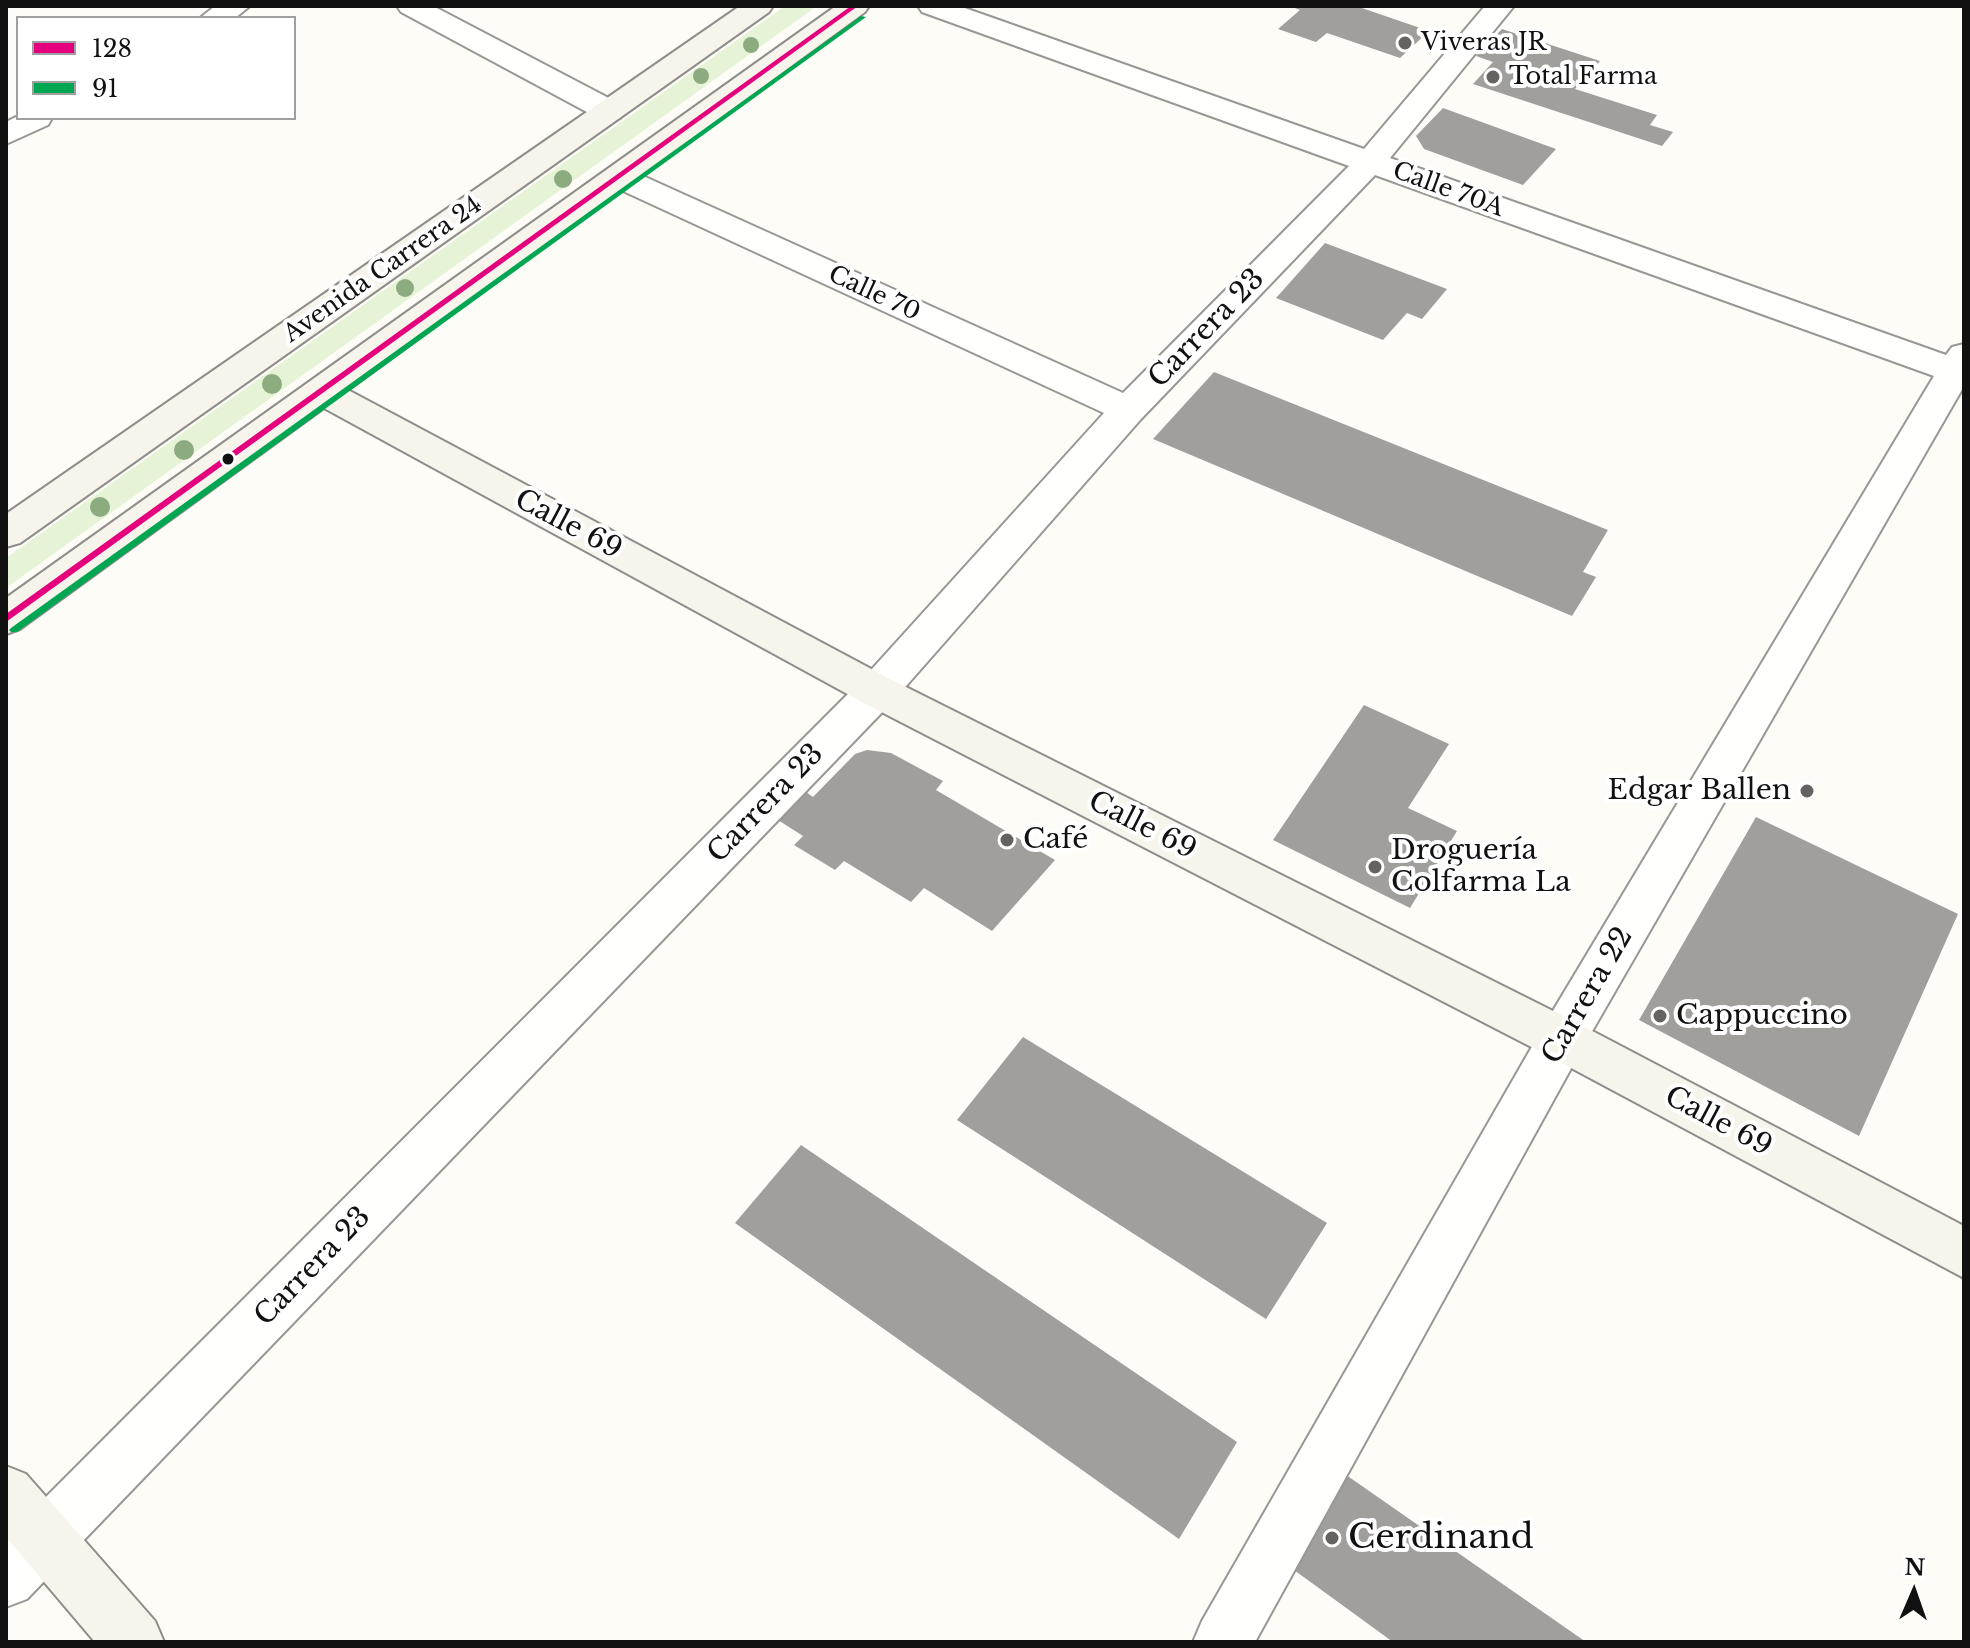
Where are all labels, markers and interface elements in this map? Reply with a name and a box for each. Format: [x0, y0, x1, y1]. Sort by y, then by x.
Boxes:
legend [16, 16, 296, 120]
place label: Viveras JR [1421, 29, 1546, 57]
text: 128 [92, 34, 132, 63]
marker: Viveras JR [1396, 34, 1414, 52]
place label: Total Farma [1509, 63, 1657, 91]
marker: Total Farma [1484, 68, 1502, 86]
text: 91 [92, 74, 118, 103]
street label: Calle 70A [1389, 157, 1507, 223]
street label: Avenida Carrera 24 [278, 191, 488, 349]
street label: Calle 70 [824, 260, 924, 328]
street label: Carrera 23 [1142, 263, 1272, 395]
unlabelled marker [220, 451, 236, 467]
street label: Calle 69 [509, 483, 627, 567]
street label: Carrera 23 [701, 738, 831, 870]
place label: Edgar Ballen [1608, 774, 1791, 808]
marker: Edgar Ballen [1798, 782, 1816, 800]
street label: Calle 69 [1083, 785, 1201, 867]
place label: Café [1023, 823, 1088, 857]
marker: Café [998, 831, 1016, 849]
place label: Droguería Colfarma La [1391, 834, 1571, 900]
marker: Droguería Colfarma La [1366, 858, 1384, 876]
street label: Carrera 22 [1535, 922, 1641, 1070]
place label: Cappuccino [1676, 999, 1848, 1033]
marker: Cappuccino [1651, 1007, 1669, 1025]
street label: Calle 69 [1659, 1080, 1777, 1164]
street label: Carrera 23 [248, 1201, 378, 1333]
place label: Cerdinand [1348, 1518, 1534, 1558]
marker: Cerdinand [1323, 1529, 1341, 1547]
north arrow [1874, 1552, 1954, 1632]
text: N [1904, 1554, 1926, 1581]

